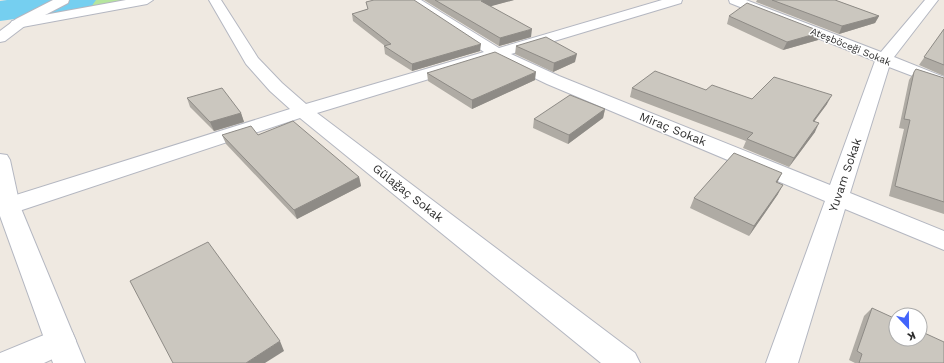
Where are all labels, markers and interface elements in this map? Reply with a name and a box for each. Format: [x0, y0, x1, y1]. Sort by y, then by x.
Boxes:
street label: Ateşböceği Sokak [809, 25, 893, 68]
street label: Miraç Sokak [637, 109, 709, 149]
street label: Yuvam Sokak [826, 136, 864, 214]
street label: Gülağaç Sokak [370, 161, 446, 225]
north arrow [888, 307, 928, 347]
text: K [905, 328, 918, 343]

